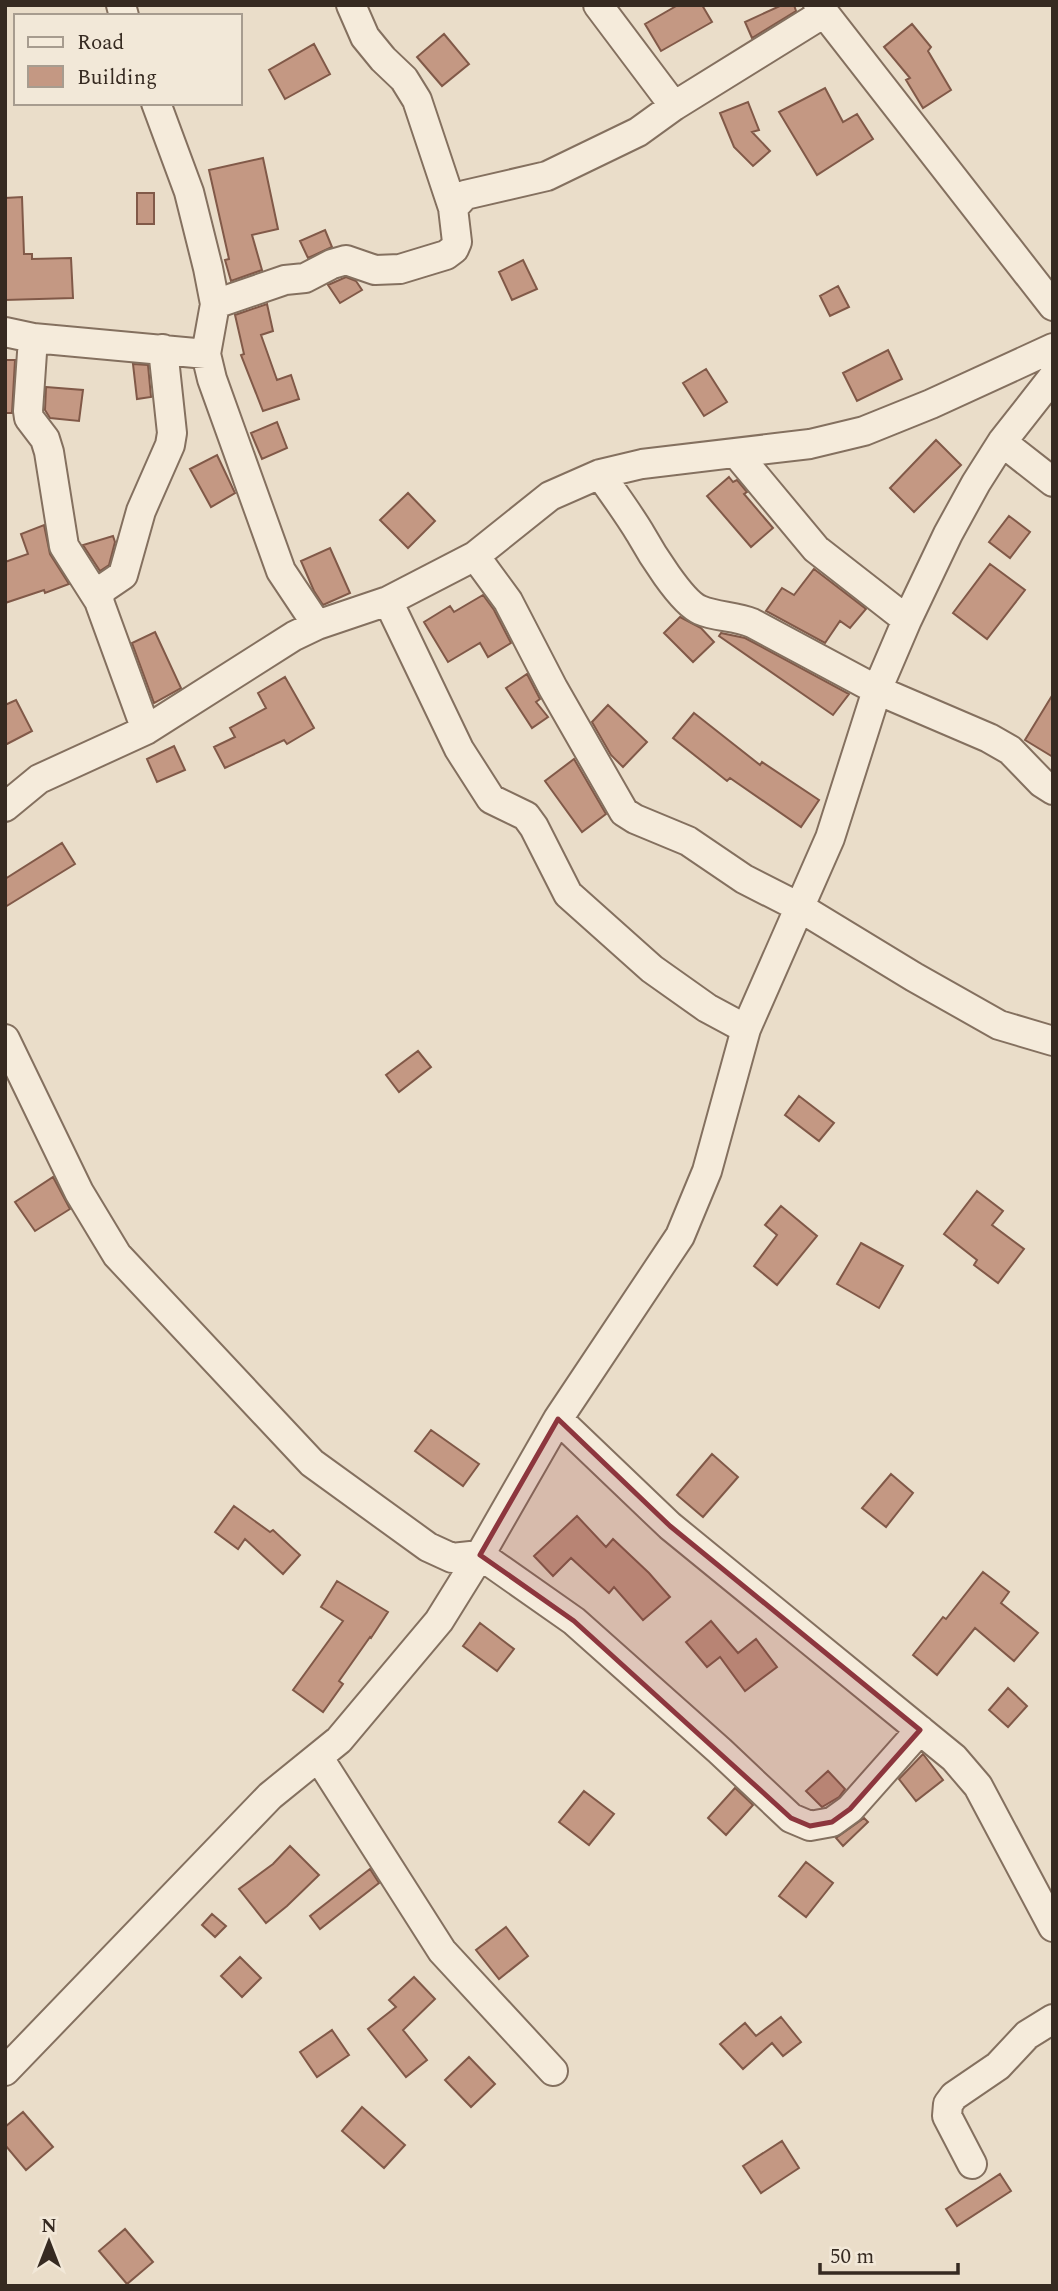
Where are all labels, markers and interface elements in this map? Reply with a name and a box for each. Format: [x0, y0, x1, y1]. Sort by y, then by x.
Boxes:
legend [14, 14, 242, 105]
text: Road [77, 27, 124, 59]
text: Building [77, 62, 157, 94]
north arrow [14, 2207, 84, 2277]
text: N [41, 2212, 57, 2241]
scale bar [820, 2232, 958, 2276]
text: 50 m [830, 2241, 874, 2273]

